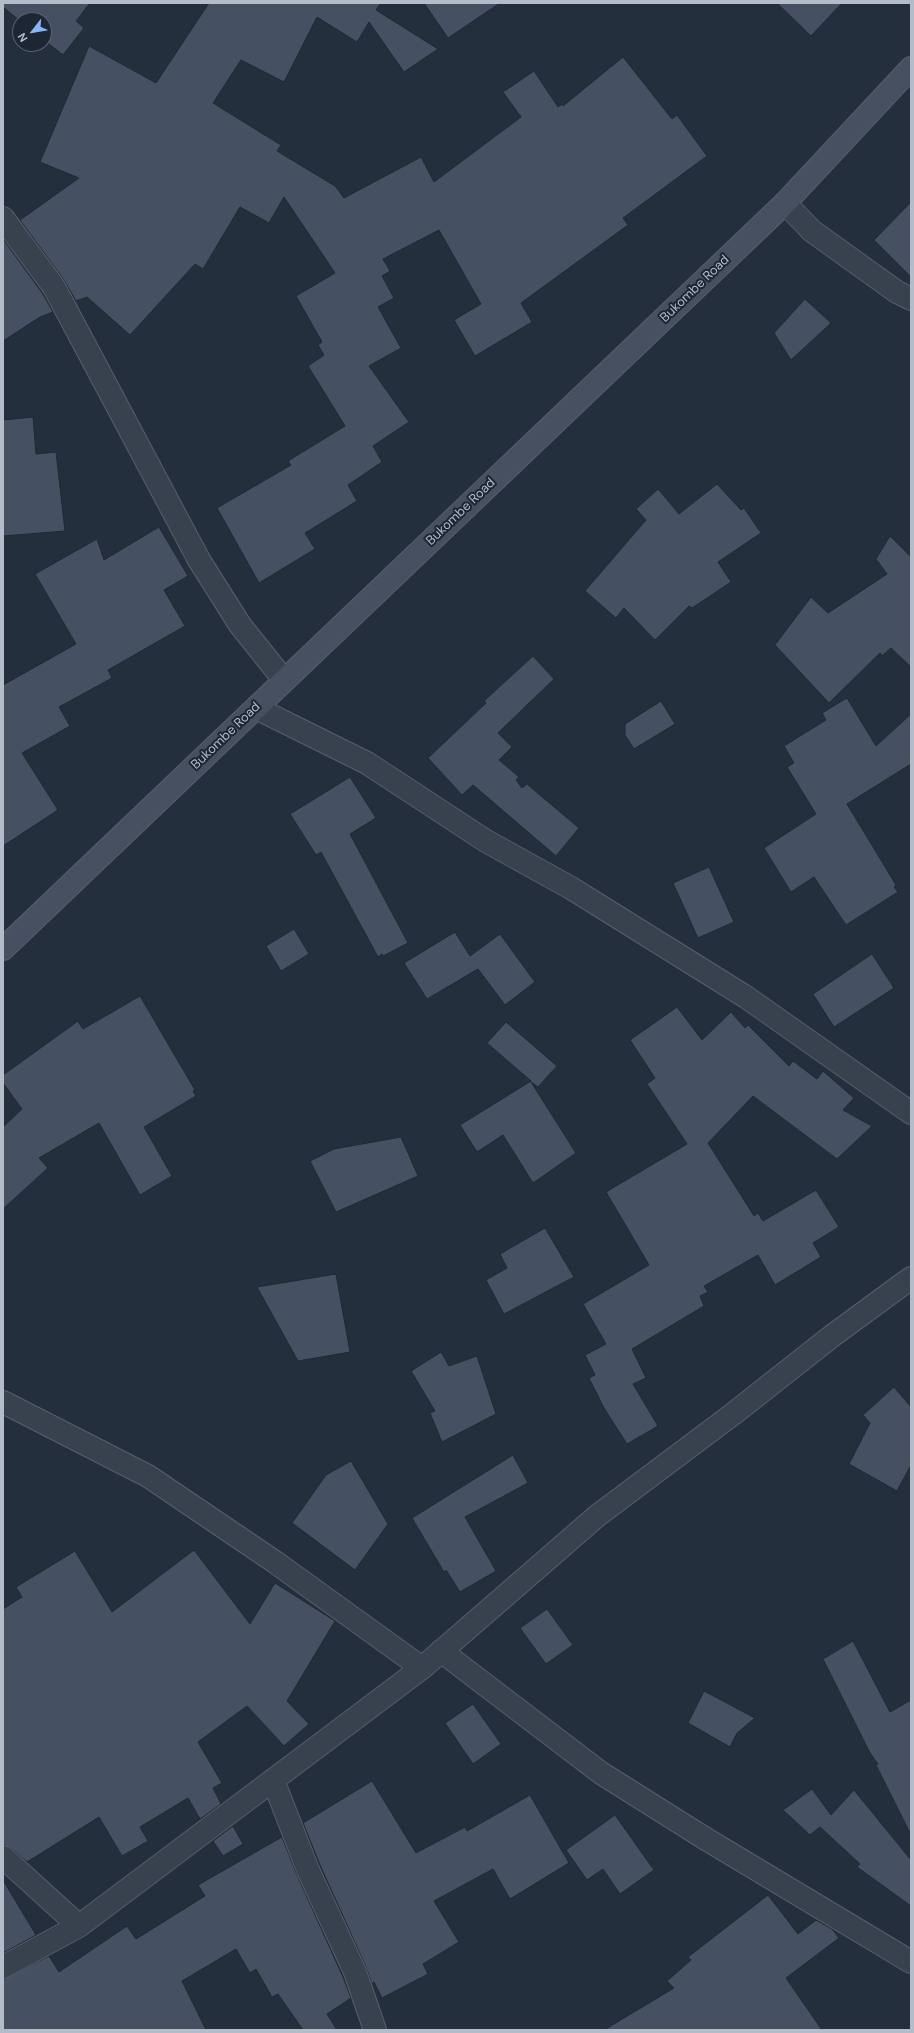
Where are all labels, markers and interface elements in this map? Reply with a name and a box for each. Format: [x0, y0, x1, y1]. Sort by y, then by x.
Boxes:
north arrow [12, 12, 52, 52]
text: N [15, 31, 31, 45]
street label: Bukombe Road [657, 252, 733, 326]
street label: Bukombe Road [423, 475, 499, 549]
street label: Bukombe Road [188, 699, 264, 773]

